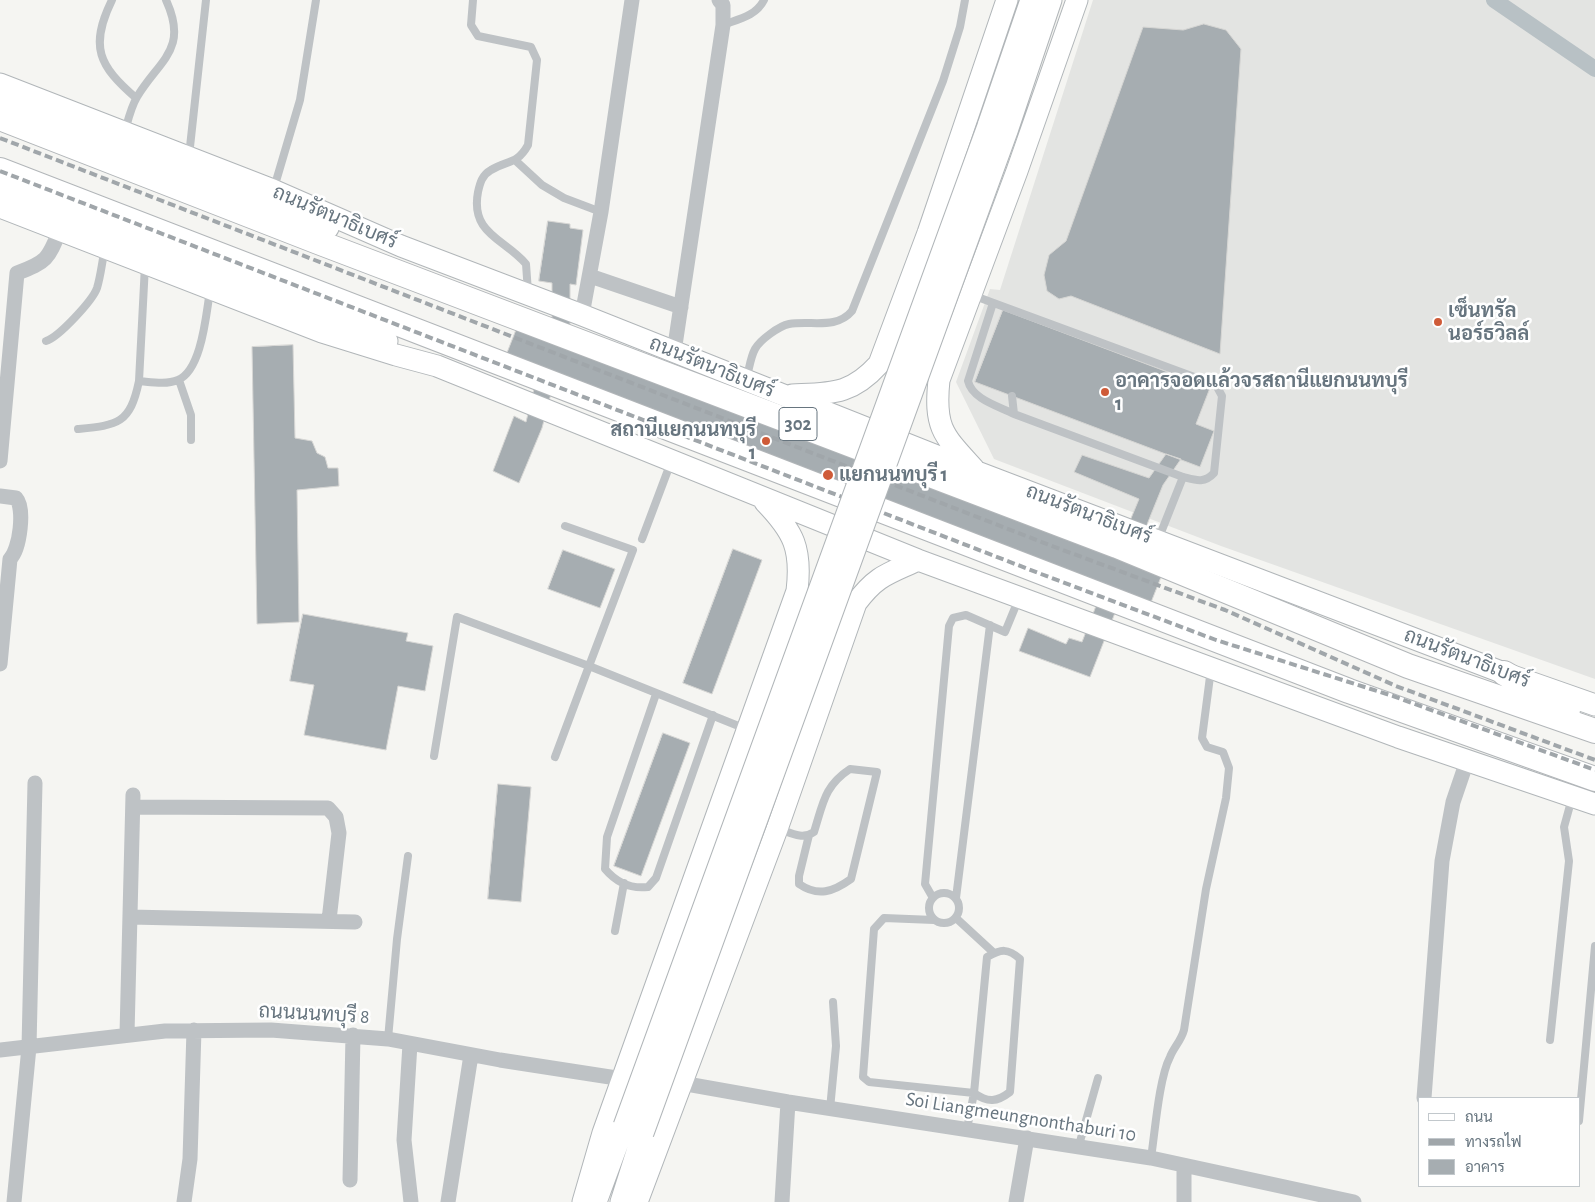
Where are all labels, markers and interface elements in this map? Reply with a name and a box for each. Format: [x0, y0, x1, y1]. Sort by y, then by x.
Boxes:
street label: ถนนรัตนาธิเบศร์ [269, 180, 401, 254]
place label: เซ็นทรัล นอร์ธวิลล์ [1448, 299, 1529, 346]
marker: เซ็นทรัล นอร์ธวิลล์ [1432, 316, 1444, 328]
street label: ถนนรัตนาธิเบศร์ [646, 331, 778, 403]
place label: อาคารจอดแล้วจรสถานีแยกนนทบุรี 1 [1115, 369, 1408, 416]
marker: อาคารจอดแล้วจรสถานีแยกนนทบุรี 1 [1099, 386, 1111, 398]
road number: 302 [779, 408, 817, 440]
place label: สถานีแยกนนทบุรี 1 [610, 418, 756, 465]
marker: สถานีแยกนนทบุรี 1 [760, 435, 772, 447]
place label: แยกนนทบุรี 1 [839, 463, 948, 487]
marker: แยกนนทบุรี 1 [821, 468, 835, 482]
street label: ถนนรัตนาธิเบศร์ [1023, 479, 1155, 549]
street label: ถนนรัตนาธิเบศร์ [1401, 623, 1533, 693]
street label: ถนนนนทบุรี 8 [258, 999, 370, 1029]
street label: Soi Liangmeungnonthaburi 10 [904, 1087, 1138, 1147]
legend [1418, 1097, 1580, 1187]
text: ถนน [1465, 1110, 1493, 1125]
text: ทางรถไฟ [1465, 1135, 1522, 1150]
text: อาคาร [1465, 1160, 1505, 1175]

